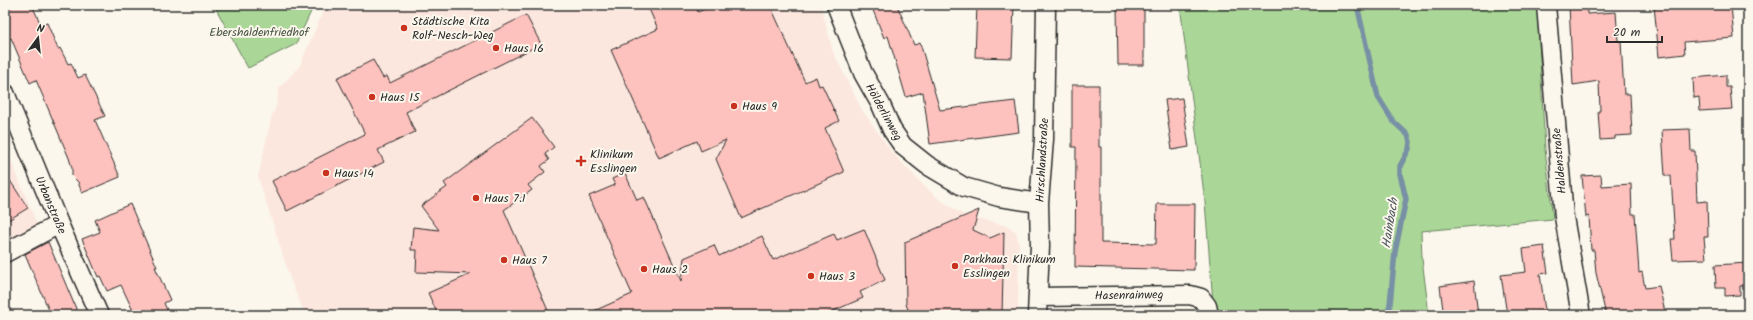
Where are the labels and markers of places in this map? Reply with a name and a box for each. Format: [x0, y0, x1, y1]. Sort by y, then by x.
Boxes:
place label: Städtische Kita Rolf-Nesch-Weg [412, 12, 494, 45]
marker: Städtische Kita Rolf-Nesch-Weg [399, 23, 409, 33]
place label: Haus 16 [504, 39, 544, 58]
marker: Haus 16 [491, 43, 501, 53]
place label: Haus 15 [380, 88, 421, 107]
marker: Haus 15 [367, 92, 377, 102]
place label: Haus 9 [742, 97, 777, 116]
marker: Haus 9 [729, 101, 739, 111]
place label: Klinikum Esslingen [590, 145, 637, 178]
marker: Klinikum Esslingen [575, 155, 587, 167]
place label: Haus 14 [334, 164, 374, 183]
marker: Haus 14 [321, 168, 331, 178]
place label: Haus 7.1 [484, 189, 526, 208]
marker: Haus 7.1 [471, 193, 481, 203]
place label: Parkhaus Klinikum Esslingen [963, 250, 1056, 283]
place label: Haus 7 [512, 251, 547, 270]
marker: Haus 7 [499, 255, 509, 265]
place label: Haus 2 [652, 260, 688, 279]
marker: Parkhaus Klinikum Esslingen [950, 261, 960, 271]
marker: Haus 2 [639, 264, 649, 274]
place label: Haus 3 [819, 267, 855, 286]
marker: Haus 3 [806, 271, 816, 281]

